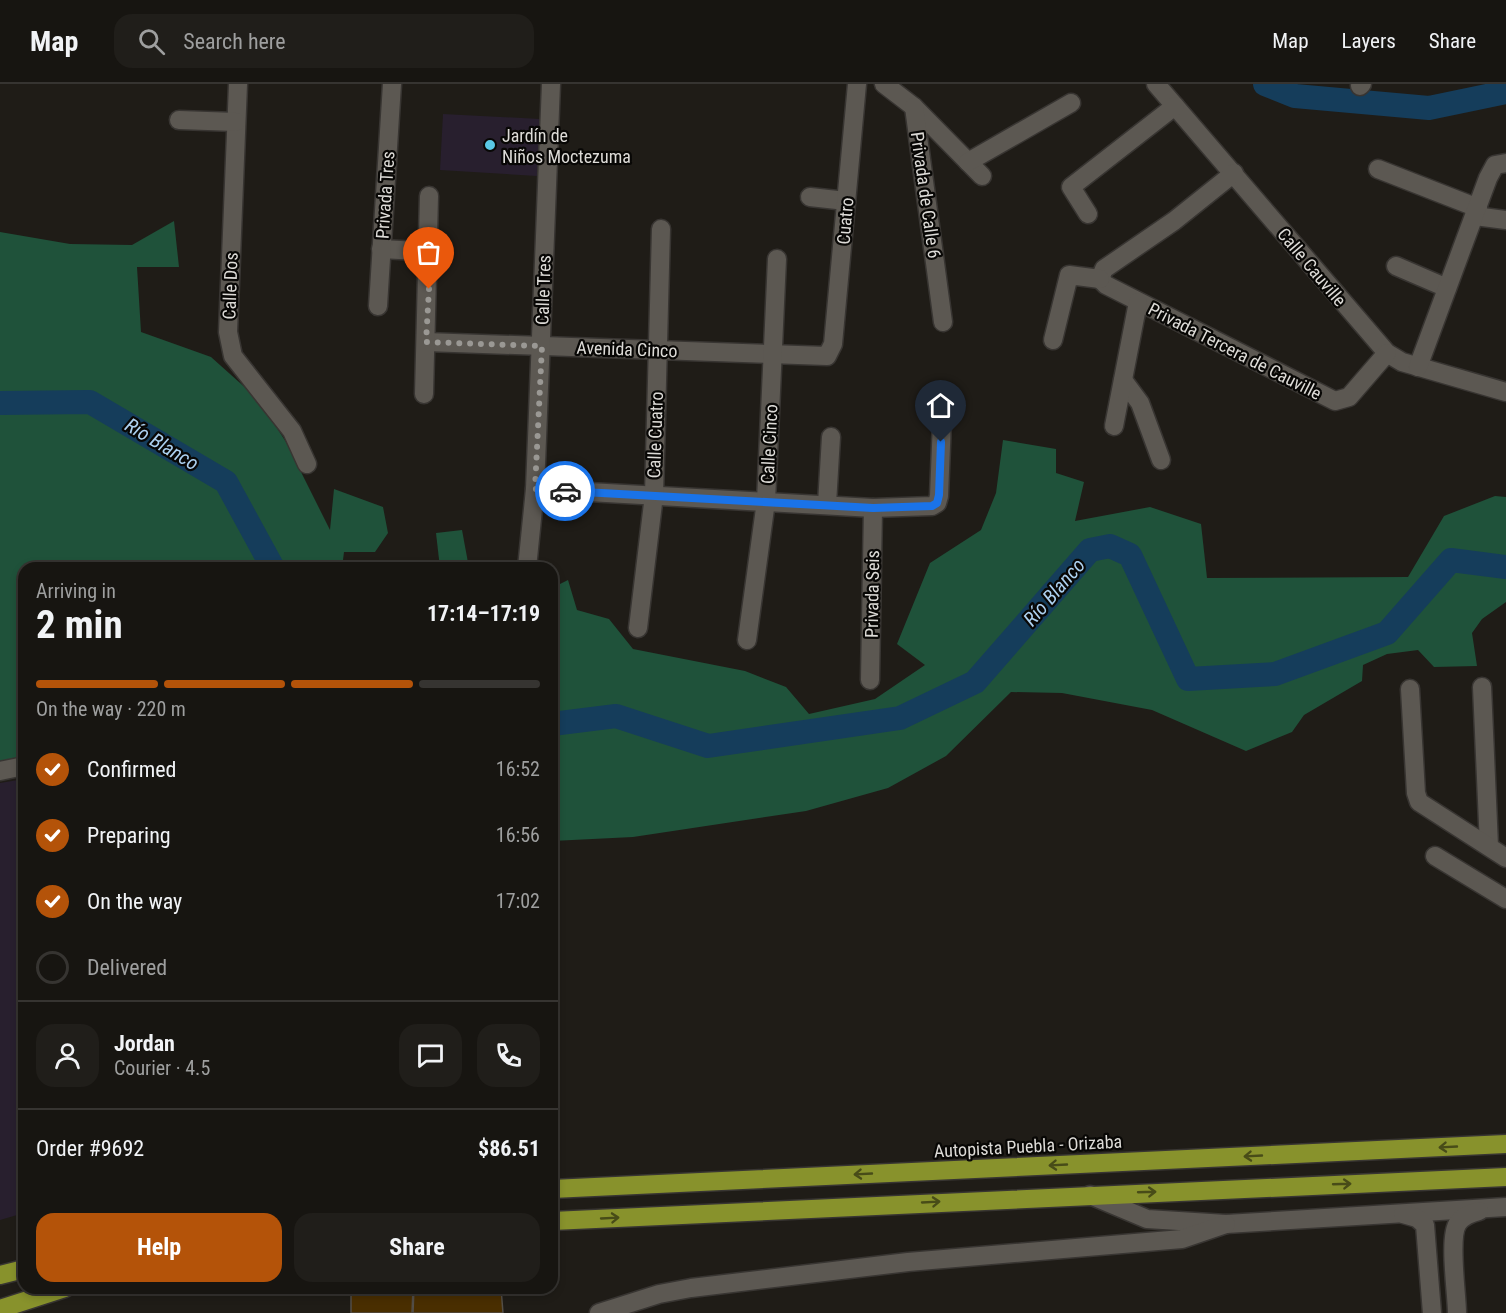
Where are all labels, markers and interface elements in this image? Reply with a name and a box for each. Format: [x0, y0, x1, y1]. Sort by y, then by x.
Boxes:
search box [114, 14, 534, 68]
text: Map [30, 25, 78, 58]
icon: search [135, 25, 168, 58]
text: Search here [183, 29, 286, 54]
text: Map [1272, 29, 1309, 53]
text: Layers [1342, 29, 1396, 53]
text: Share [1429, 29, 1476, 53]
place label: Jardín de Niños Moctezuma [502, 125, 631, 167]
street label: Privada de Calle 6 [907, 130, 945, 260]
marker: Jardín de Niños Moctezuma [483, 138, 497, 152]
street label: Privada Tres [371, 150, 399, 240]
street label: Cuatro [832, 197, 858, 245]
street label: Calle Cauville [1273, 224, 1351, 310]
pin [403, 227, 454, 289]
icon: bag [412, 236, 445, 269]
street label: Calle Dos [218, 252, 242, 320]
street label: Calle Tres [531, 255, 555, 325]
street label: Privada Tercera de Cauville [1145, 298, 1325, 404]
street label: Avenida Cinco [576, 337, 678, 361]
pin [915, 380, 966, 442]
icon: home [924, 389, 957, 422]
street label: Calle Cuatro [643, 391, 667, 479]
street label: Calle Cinco [756, 403, 782, 485]
water label: Río Blanco [121, 413, 203, 475]
courier [535, 461, 595, 521]
icon: car [549, 475, 582, 508]
street label: Privada Seis [861, 550, 883, 638]
water label: Río Blanco [1018, 553, 1090, 631]
text: Arriving in [36, 579, 116, 603]
text: 17:14–17:19 [427, 601, 540, 626]
text: 2 min [36, 602, 123, 648]
text: On the way · 220 m [36, 697, 186, 721]
icon: check [36, 753, 69, 786]
text: Confirmed [87, 757, 176, 782]
text: 16:52 [496, 757, 540, 781]
icon: check [36, 819, 69, 852]
text: Preparing [87, 823, 171, 848]
text: 16:56 [496, 823, 540, 847]
icon: check [36, 885, 69, 918]
text: On the way [87, 889, 182, 914]
text: 17:02 [496, 889, 540, 913]
text: Delivered [87, 955, 167, 980]
button: person [36, 1024, 99, 1087]
button: chat [399, 1024, 462, 1087]
button: phone [477, 1024, 540, 1087]
text: Jordan [114, 1031, 175, 1056]
text: Courier · 4.5 [114, 1056, 210, 1080]
street label: Autopista Puebla - Orizaba [933, 1131, 1123, 1161]
text: Order #9692 [36, 1136, 144, 1161]
text: $86.51 [478, 1136, 540, 1161]
one-way arrow [1438, 1141, 1458, 1152]
one-way arrow [1243, 1150, 1263, 1161]
one-way arrow [1049, 1160, 1068, 1171]
one-way arrow [854, 1169, 874, 1180]
one-way arrow [1331, 1178, 1351, 1189]
one-way arrow [1136, 1187, 1156, 1198]
one-way arrow [921, 1197, 941, 1208]
button: Help [36, 1213, 282, 1282]
button: Share [294, 1213, 540, 1282]
one-way arrow [600, 1213, 620, 1224]

